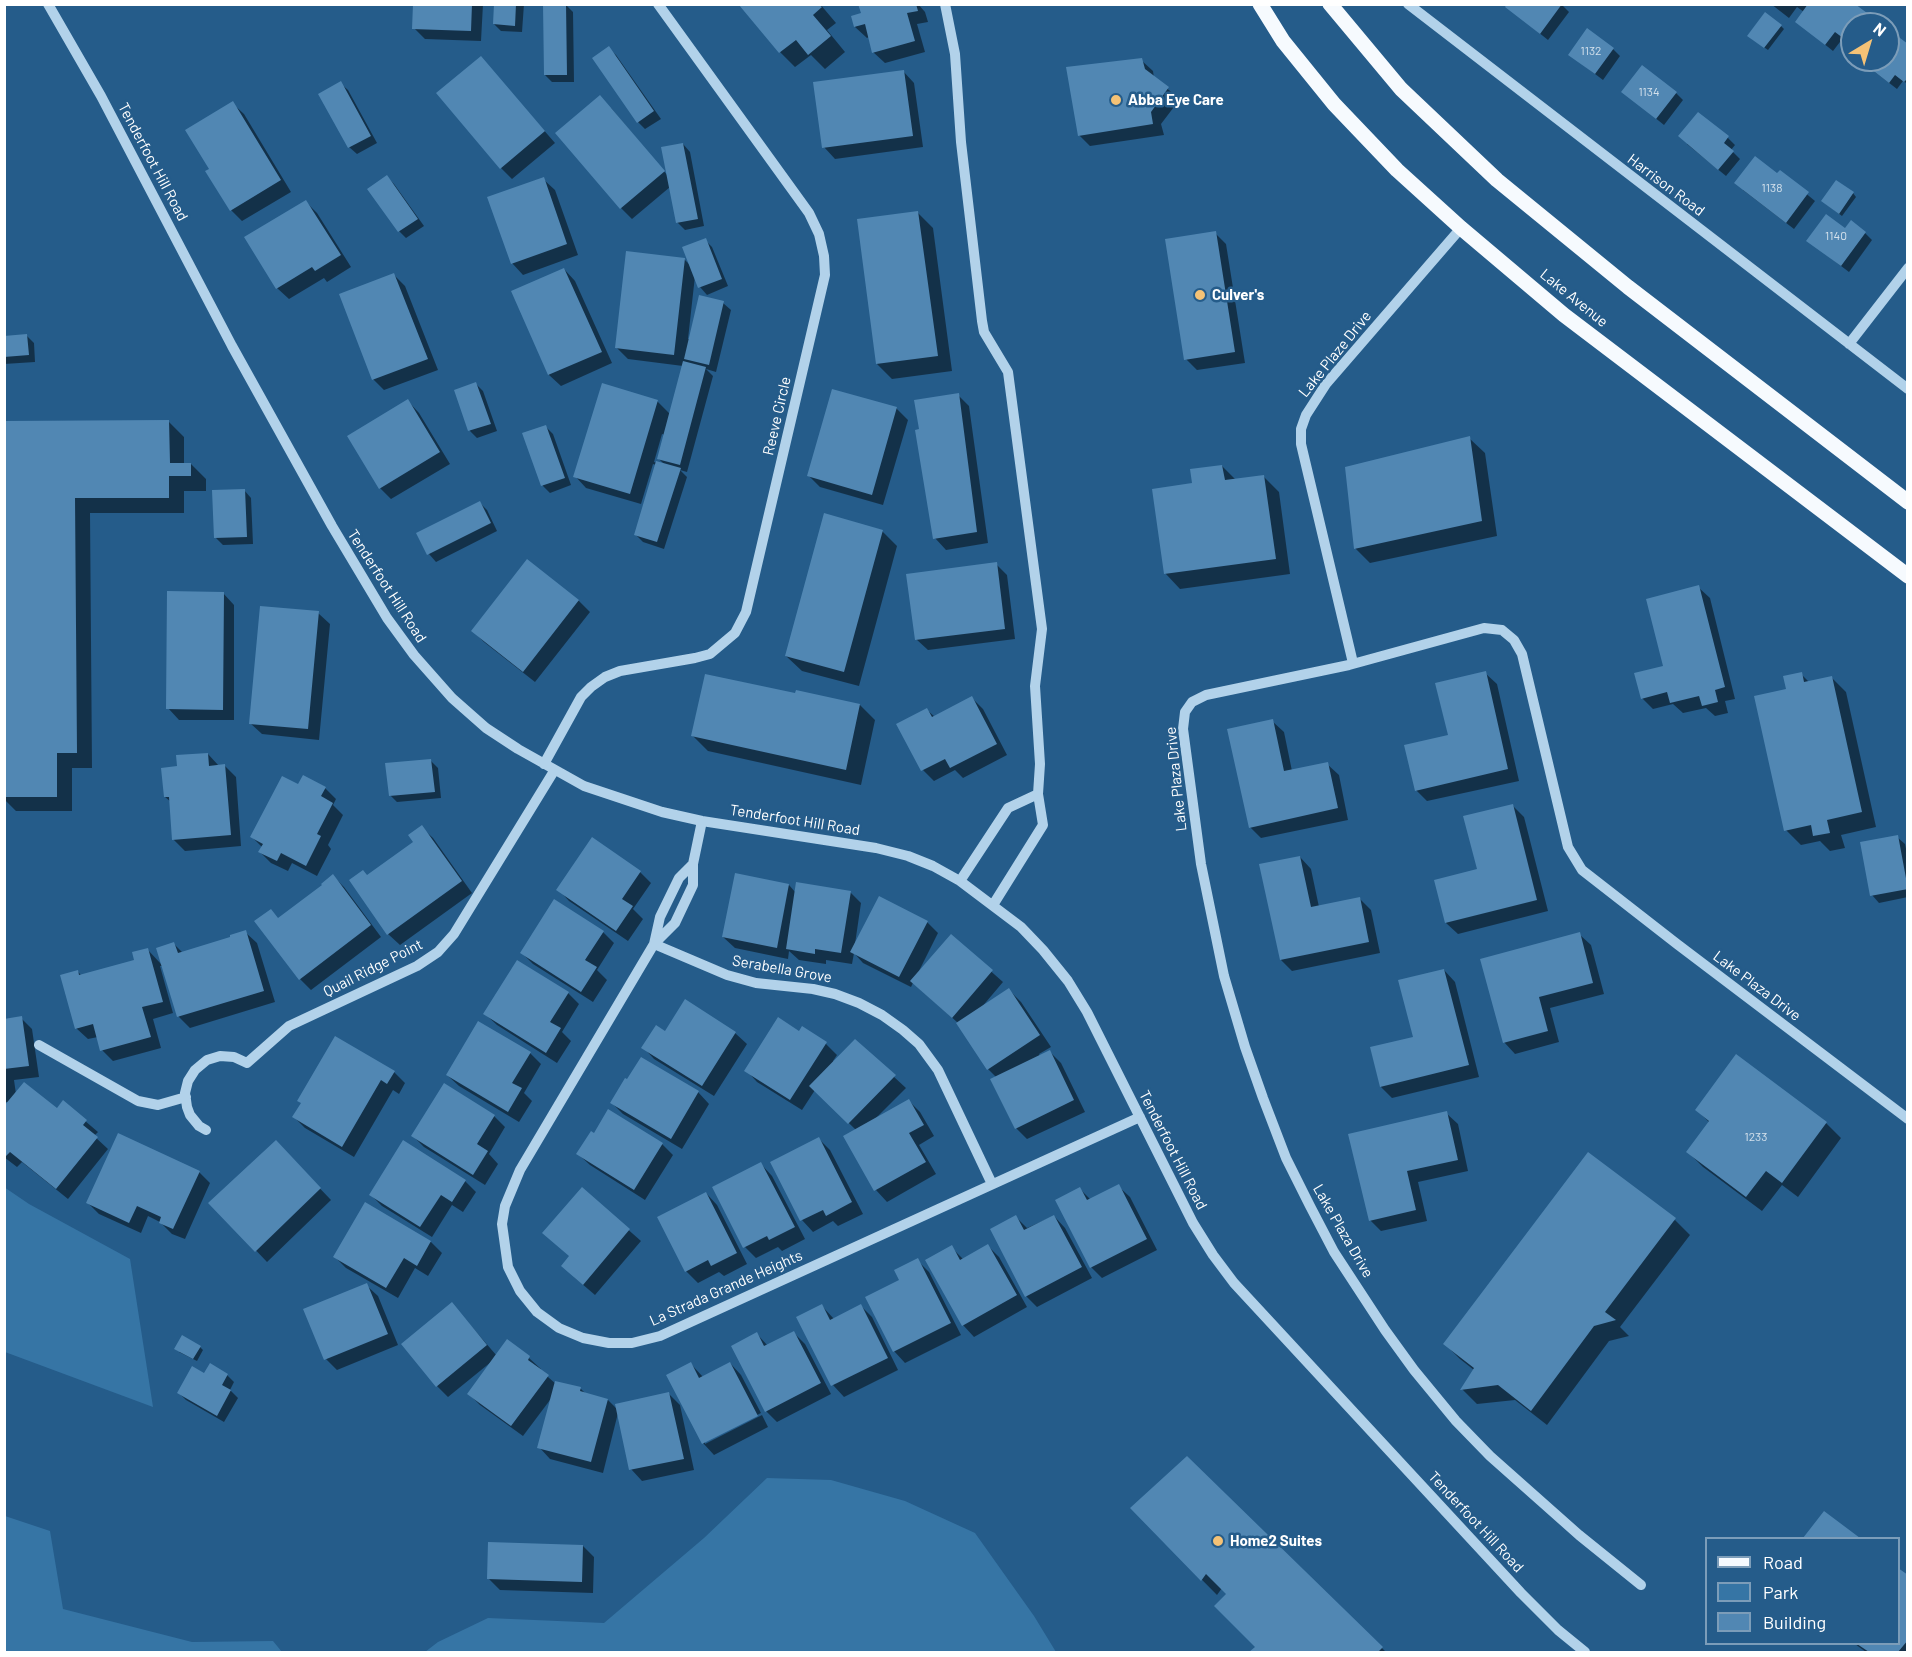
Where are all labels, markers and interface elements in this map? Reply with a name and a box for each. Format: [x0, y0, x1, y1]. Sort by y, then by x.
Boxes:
north arrow [1840, 12, 1900, 72]
text: N [1870, 18, 1890, 40]
house number: 1132 [1580, 44, 1602, 58]
house number: 1134 [1638, 85, 1660, 99]
place label: Abba Eye Care [1128, 91, 1224, 109]
marker: Abba Eye Care [1109, 93, 1123, 107]
street label: Tenderfoot Hill Road [114, 100, 192, 224]
street label: Harrison Road [1624, 150, 1708, 220]
house number: 1138 [1762, 181, 1782, 195]
house number: 1140 [1825, 229, 1847, 243]
street label: Lake Avenue [1536, 265, 1612, 331]
place label: Culver's [1212, 286, 1264, 304]
marker: Culver's [1193, 288, 1207, 302]
street label: Lake Plaze Drive [1295, 307, 1375, 401]
street label: Reeve Circle [759, 375, 795, 457]
street label: Tenderfoot Hill Road [344, 526, 430, 646]
street label: Lake Plaza Drive [1162, 726, 1190, 832]
street label: Tenderfoot Hill Road [729, 801, 861, 839]
street label: Quail Ridge Point [320, 935, 426, 1001]
street label: Lake Plaza Drive [1710, 947, 1804, 1025]
street label: Serabella Grove [731, 951, 833, 987]
street label: Tenderfoot Hill Road [1135, 1087, 1211, 1213]
house number: 1233 [1745, 1130, 1767, 1144]
street label: Lake Plaza Drive [1309, 1181, 1377, 1281]
street label: La Strada Grande Heights [647, 1246, 805, 1330]
street label: Tenderfoot Hill Road [1425, 1468, 1527, 1576]
place label: Home2 Suites [1230, 1532, 1322, 1550]
marker: Home2 Suites [1211, 1534, 1225, 1548]
legend [1705, 1537, 1900, 1645]
text: Road [1763, 1551, 1803, 1573]
text: Park [1763, 1581, 1798, 1603]
text: Building [1763, 1611, 1826, 1633]

